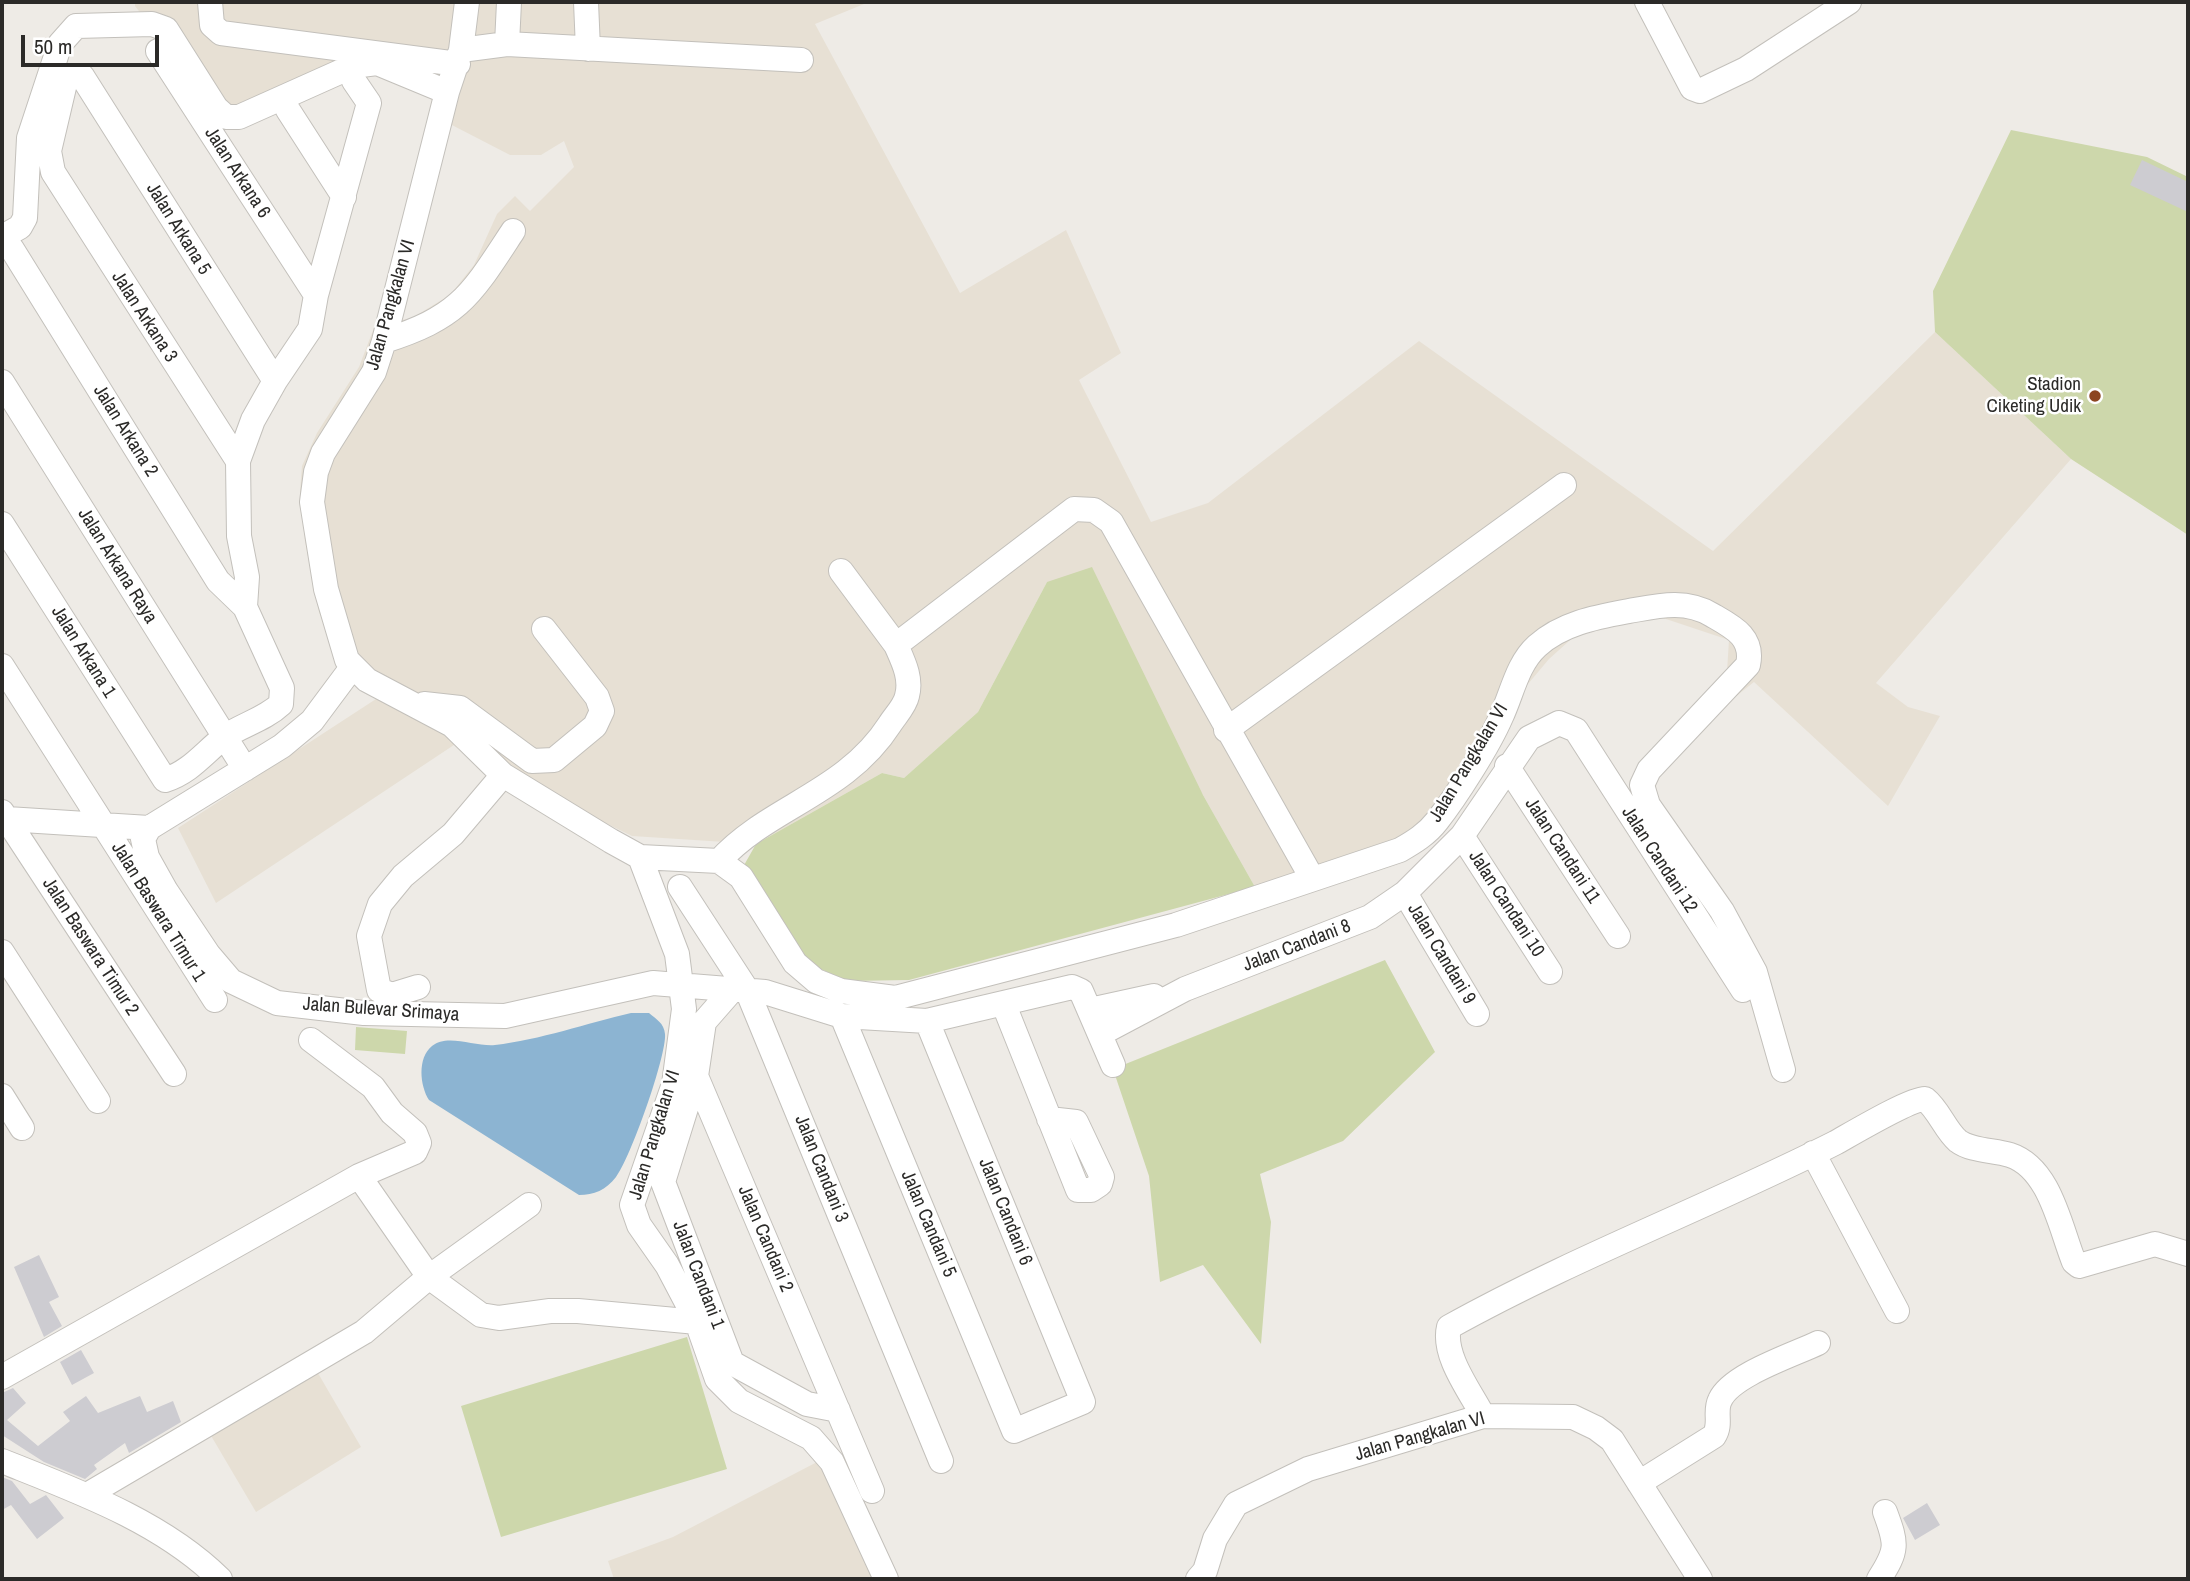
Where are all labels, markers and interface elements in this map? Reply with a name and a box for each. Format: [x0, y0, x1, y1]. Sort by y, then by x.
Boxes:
scale bar [24, 21, 163, 65]
text: 50 m [34, 32, 72, 61]
street label: Jalan Arkana 6 [199, 123, 275, 223]
street label: Jalan Arkana 5 [141, 179, 215, 279]
street label: Jalan Pangkalan VI [362, 237, 420, 373]
street label: Jalan Arkana 3 [106, 267, 182, 367]
place label: Stadion Ciketing Udik [1987, 374, 2081, 418]
street label: Jalan Arkana 2 [88, 381, 162, 481]
marker: Stadion Ciketing Udik [2087, 388, 2103, 404]
street label: Jalan Arkana Raya [72, 504, 162, 628]
street label: Jalan Arkana 1 [46, 602, 120, 702]
street label: Jalan Pangkalan VI [1425, 700, 1513, 826]
street label: Jalan Candani 11 [1519, 794, 1605, 908]
street label: Jalan Candani 12 [1616, 803, 1702, 917]
street label: Jalan Baswara Timur 1 [106, 838, 210, 986]
street label: Jalan Candani 10 [1463, 847, 1549, 961]
street label: Jalan Baswara Timur 2 [37, 874, 143, 1020]
street label: Jalan Candani 9 [1402, 899, 1480, 1009]
street label: Jalan Candani 8 [1240, 915, 1354, 977]
street label: Jalan Bulevar Srimaya [302, 993, 460, 1027]
street label: Jalan Pangkalan VI [624, 1067, 686, 1203]
street label: Jalan Candani 3 [789, 1112, 853, 1226]
street label: Jalan Candani 6 [973, 1155, 1037, 1269]
street label: Jalan Candani 5 [895, 1167, 961, 1281]
street label: Jalan Candani 2 [732, 1182, 798, 1296]
street label: Jalan Candani 1 [667, 1218, 729, 1332]
street label: Jalan Pangkalan VI [1352, 1408, 1488, 1466]

